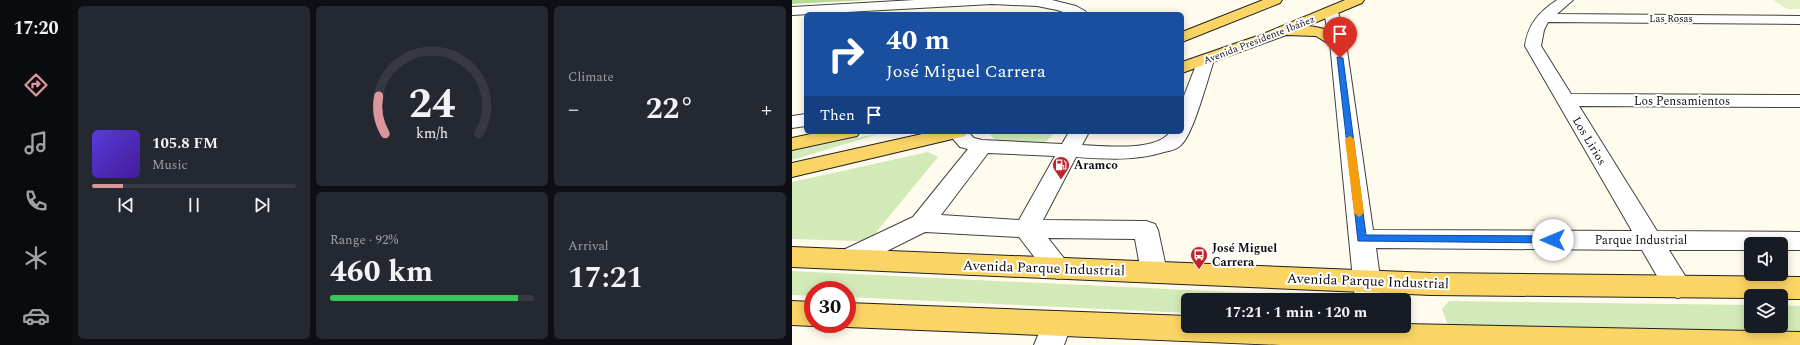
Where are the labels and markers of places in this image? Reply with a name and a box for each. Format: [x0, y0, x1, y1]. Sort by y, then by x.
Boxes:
pin [1323, 17, 1357, 58]
fuel station icon: Aramco [1051, 155, 1071, 180]
place label: Aramco [1074, 156, 1118, 175]
place label: José Miguel Carrera [1212, 239, 1277, 272]
bus stop icon: José Miguel Carrera [1189, 245, 1209, 270]

